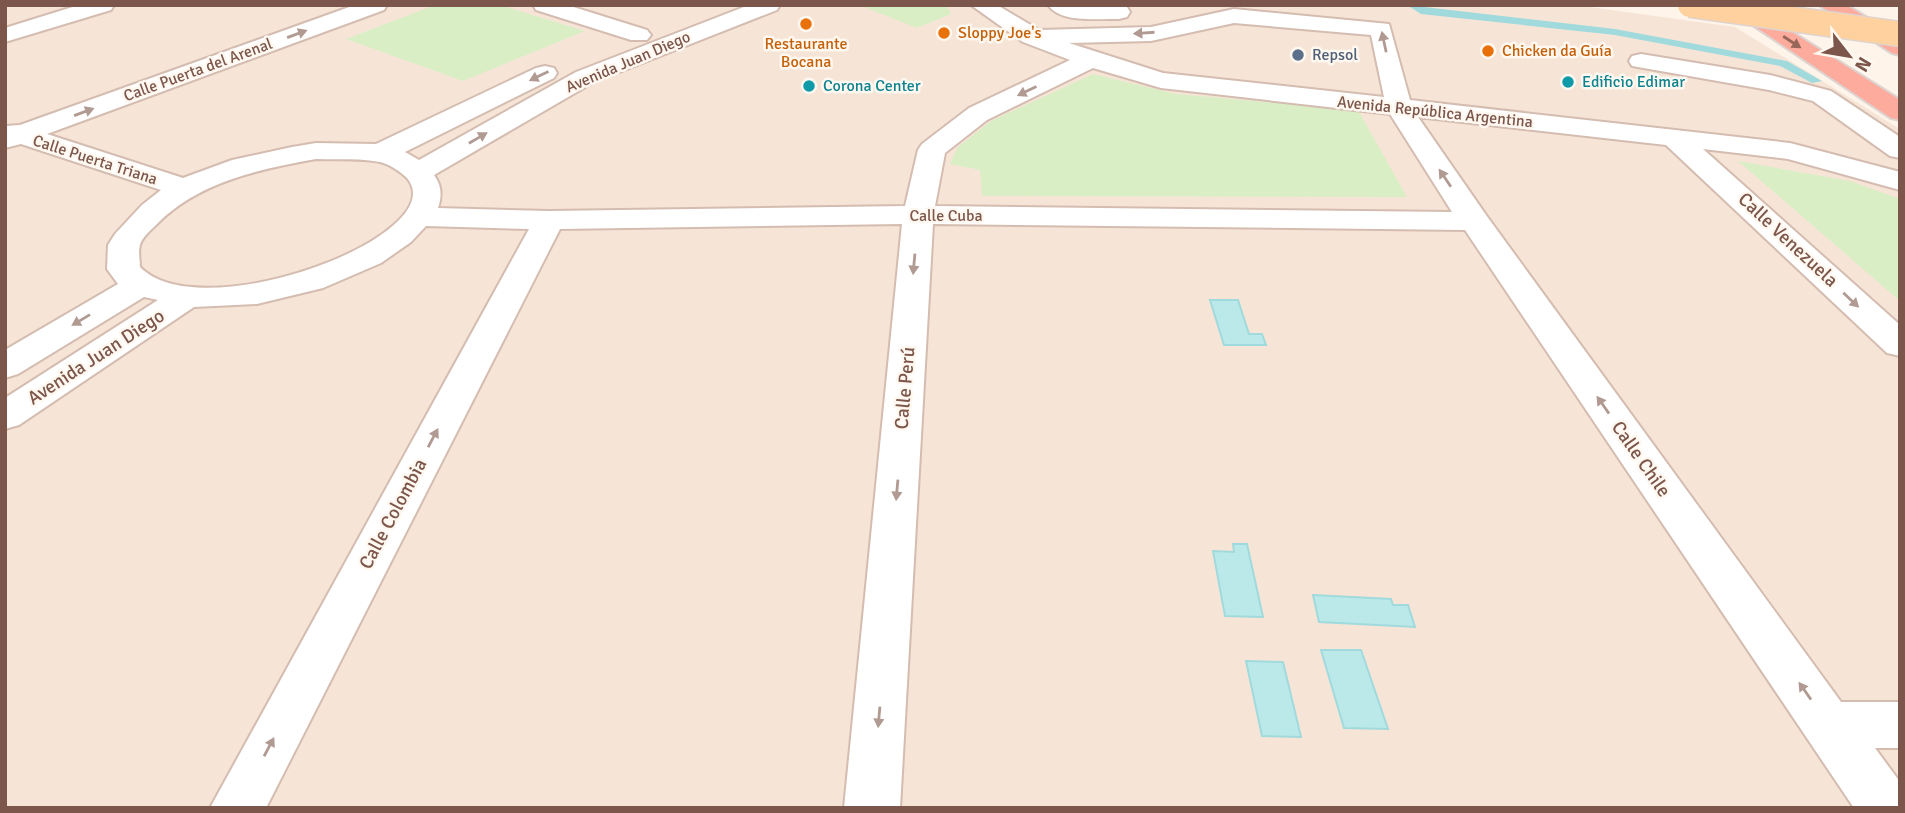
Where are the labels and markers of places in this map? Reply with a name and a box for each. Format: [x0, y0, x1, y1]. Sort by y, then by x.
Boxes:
marker: Restaurante Bocana [798, 16, 814, 32]
place label: Sloppy Joe's [958, 23, 1042, 43]
marker: Sloppy Joe's [936, 25, 952, 41]
place label: Restaurante Bocana [765, 34, 847, 72]
place label: Chicken da Guía [1502, 41, 1612, 61]
marker: Chicken da Guía [1480, 43, 1496, 59]
place label: Repsol [1312, 45, 1358, 65]
marker: Repsol [1290, 47, 1306, 63]
place label: Edificio Edimar [1582, 72, 1685, 92]
marker: Edificio Edimar [1560, 74, 1576, 90]
place label: Corona Center [823, 76, 921, 96]
marker: Corona Center [801, 78, 817, 94]

